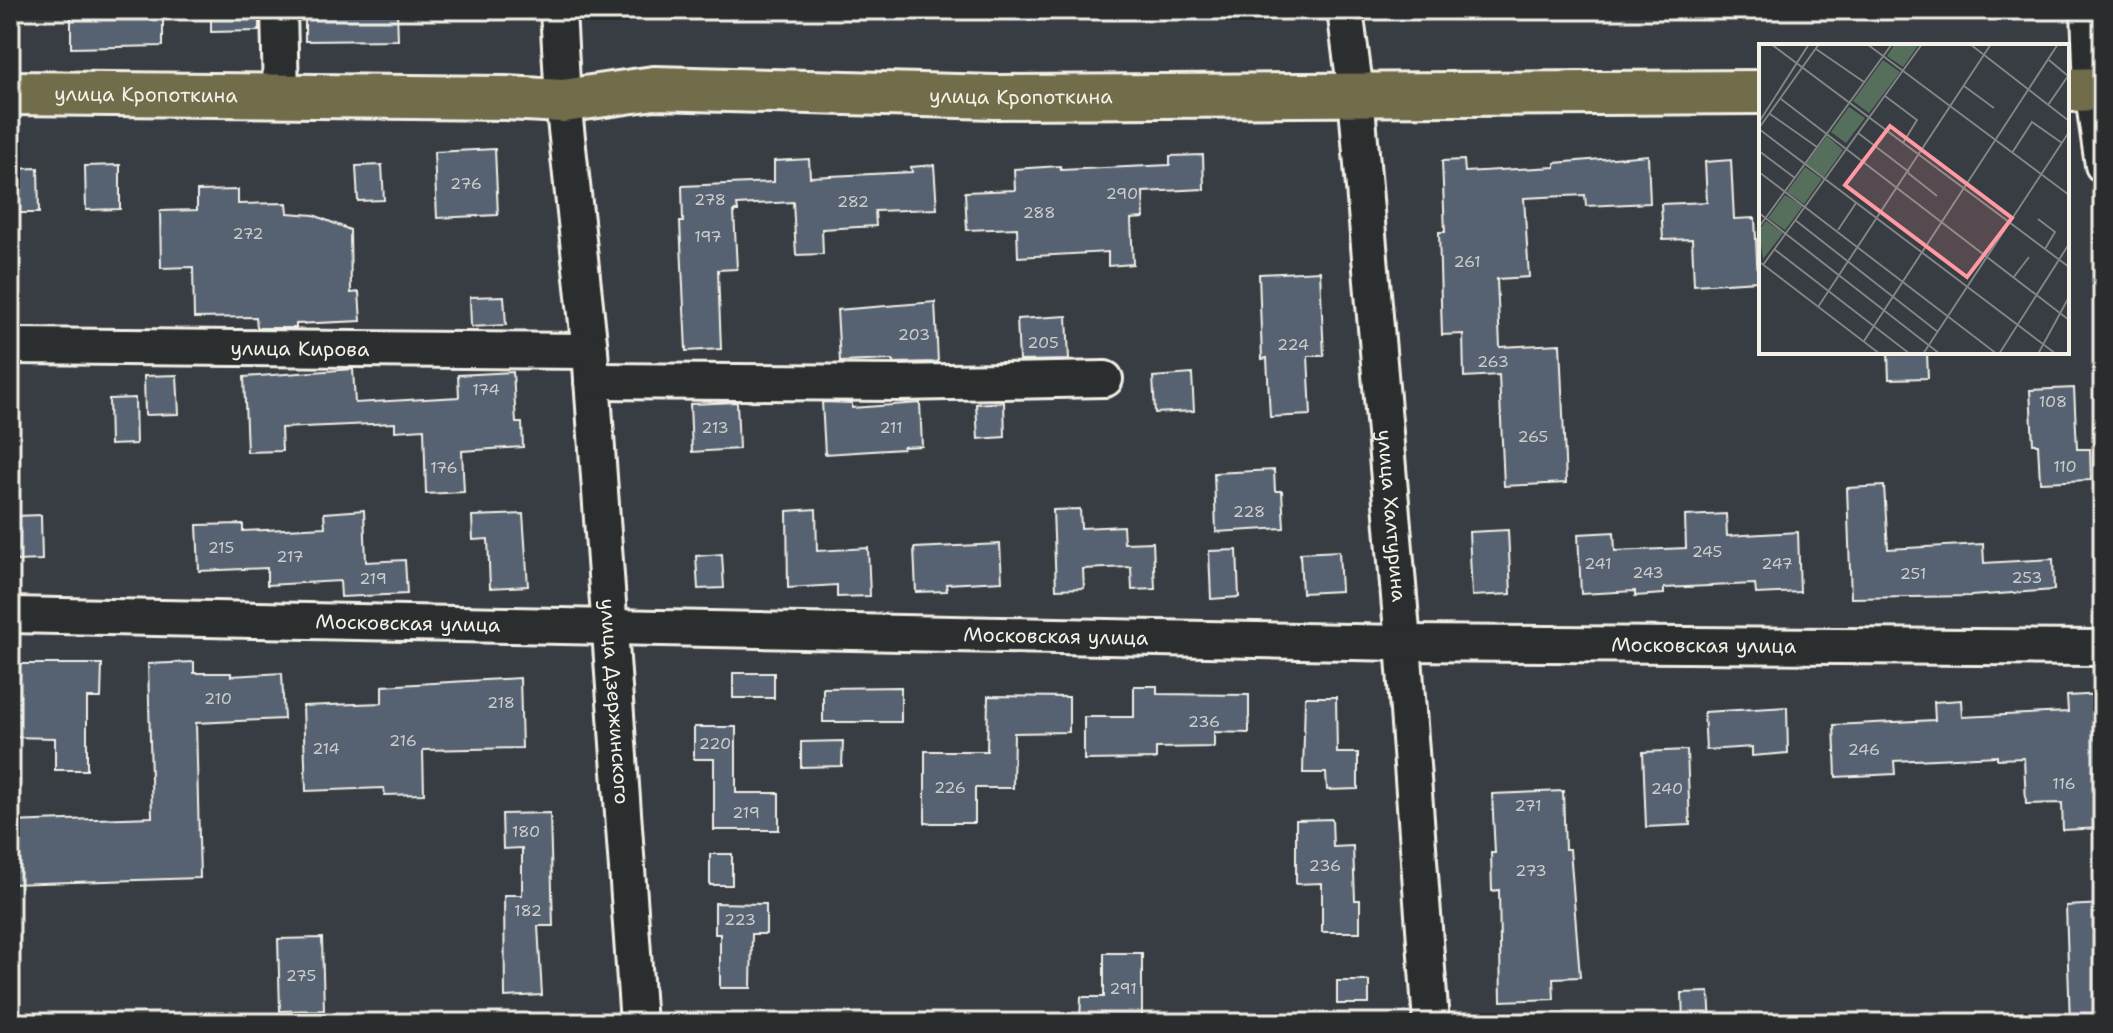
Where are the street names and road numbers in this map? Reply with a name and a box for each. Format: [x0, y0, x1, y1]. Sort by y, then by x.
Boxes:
street label: улица Кропоткина [54, 80, 238, 108]
street label: улица Кропоткина [929, 82, 1113, 110]
street label: улица Кирова [230, 335, 370, 362]
street label: улица Халтурина [1372, 429, 1412, 603]
street label: улица Дзержинского [595, 598, 635, 805]
street label: Московская улица [315, 608, 501, 638]
street label: Московская улица [963, 621, 1149, 651]
street label: Московская улица [1611, 631, 1797, 659]

